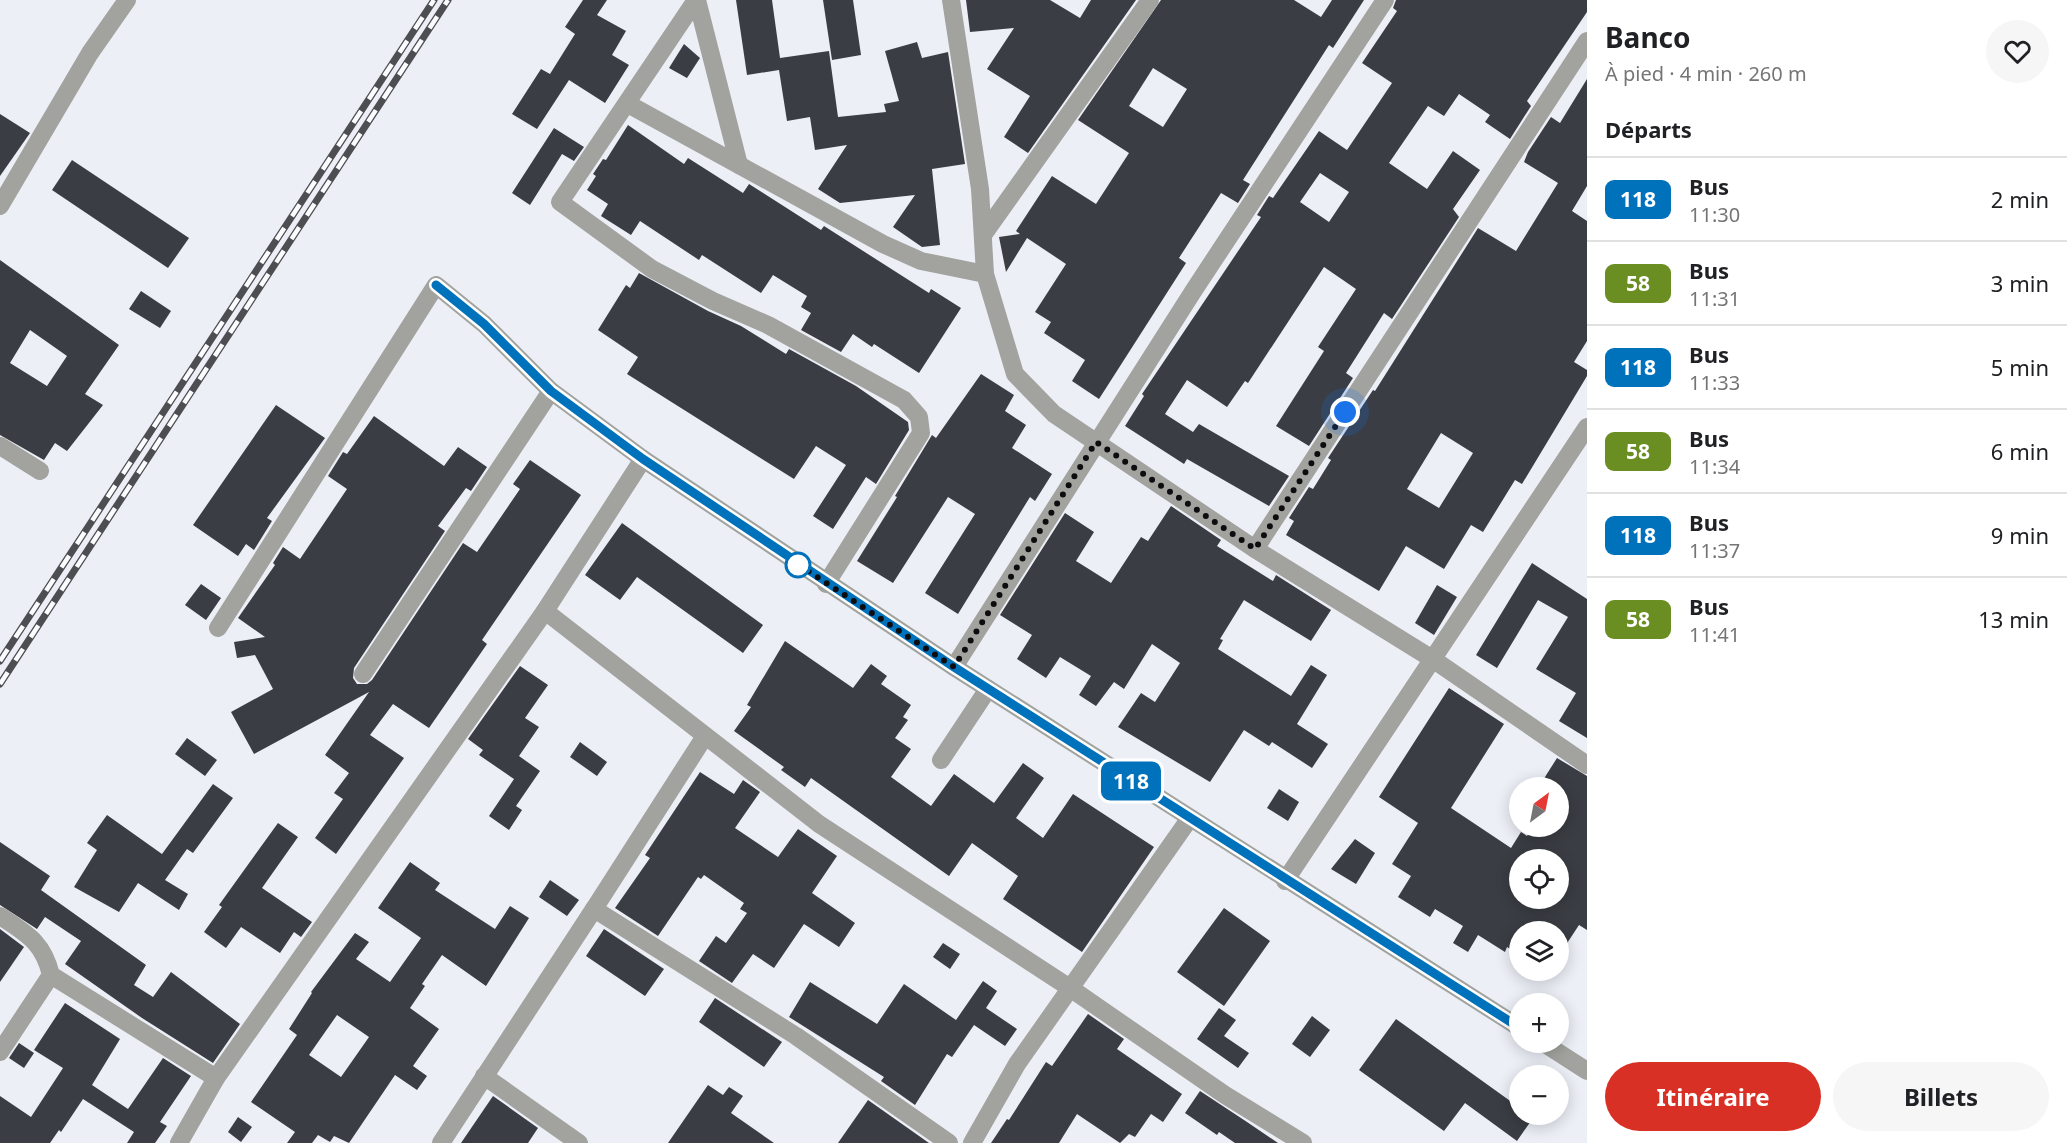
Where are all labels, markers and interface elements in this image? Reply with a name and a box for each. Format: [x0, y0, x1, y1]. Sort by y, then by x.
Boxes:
text: Banco [1605, 18, 1691, 56]
button: heart [1986, 20, 2049, 83]
text: À pied · 4 min · 260 m [1605, 60, 1807, 87]
text: Départs [1605, 114, 1692, 144]
text: Bus [1689, 171, 1729, 201]
text: 2 min [1991, 184, 2049, 214]
text: 118 [1620, 185, 1656, 213]
text: 11:30 [1689, 201, 1740, 228]
text: Bus [1689, 255, 1729, 285]
text: 3 min [1991, 268, 2049, 298]
text: 58 [1626, 269, 1650, 297]
text: 11:31 [1689, 285, 1740, 312]
text: Bus [1689, 339, 1729, 369]
text: 5 min [1991, 352, 2049, 382]
text: 118 [1620, 353, 1656, 381]
text: 11:33 [1689, 369, 1740, 396]
your location [1330, 397, 1360, 427]
text: Bus [1689, 423, 1729, 453]
text: 6 min [1991, 436, 2049, 466]
text: 58 [1626, 437, 1650, 465]
text: 11:34 [1689, 453, 1740, 480]
text: Bus [1689, 507, 1729, 537]
text: 9 min [1991, 520, 2049, 550]
text: 118 [1620, 521, 1656, 549]
text: 11:37 [1689, 537, 1740, 564]
unlabelled marker [785, 552, 811, 578]
text: Bus [1689, 591, 1729, 621]
text: 13 min [1978, 604, 2049, 634]
text: 58 [1626, 605, 1650, 633]
text: 11:41 [1689, 621, 1740, 648]
line badge: 118 [1096, 762, 1166, 800]
text: 118 [1113, 767, 1149, 795]
north arrow [1509, 777, 1569, 837]
map controls [1509, 777, 1569, 1125]
button: locate [1509, 849, 1569, 909]
button: layers [1509, 921, 1569, 981]
button: + [1509, 993, 1569, 1053]
button: Itinéraire [1605, 1062, 1821, 1131]
button: Billets [1833, 1062, 2049, 1131]
button: − [1509, 1065, 1569, 1125]

